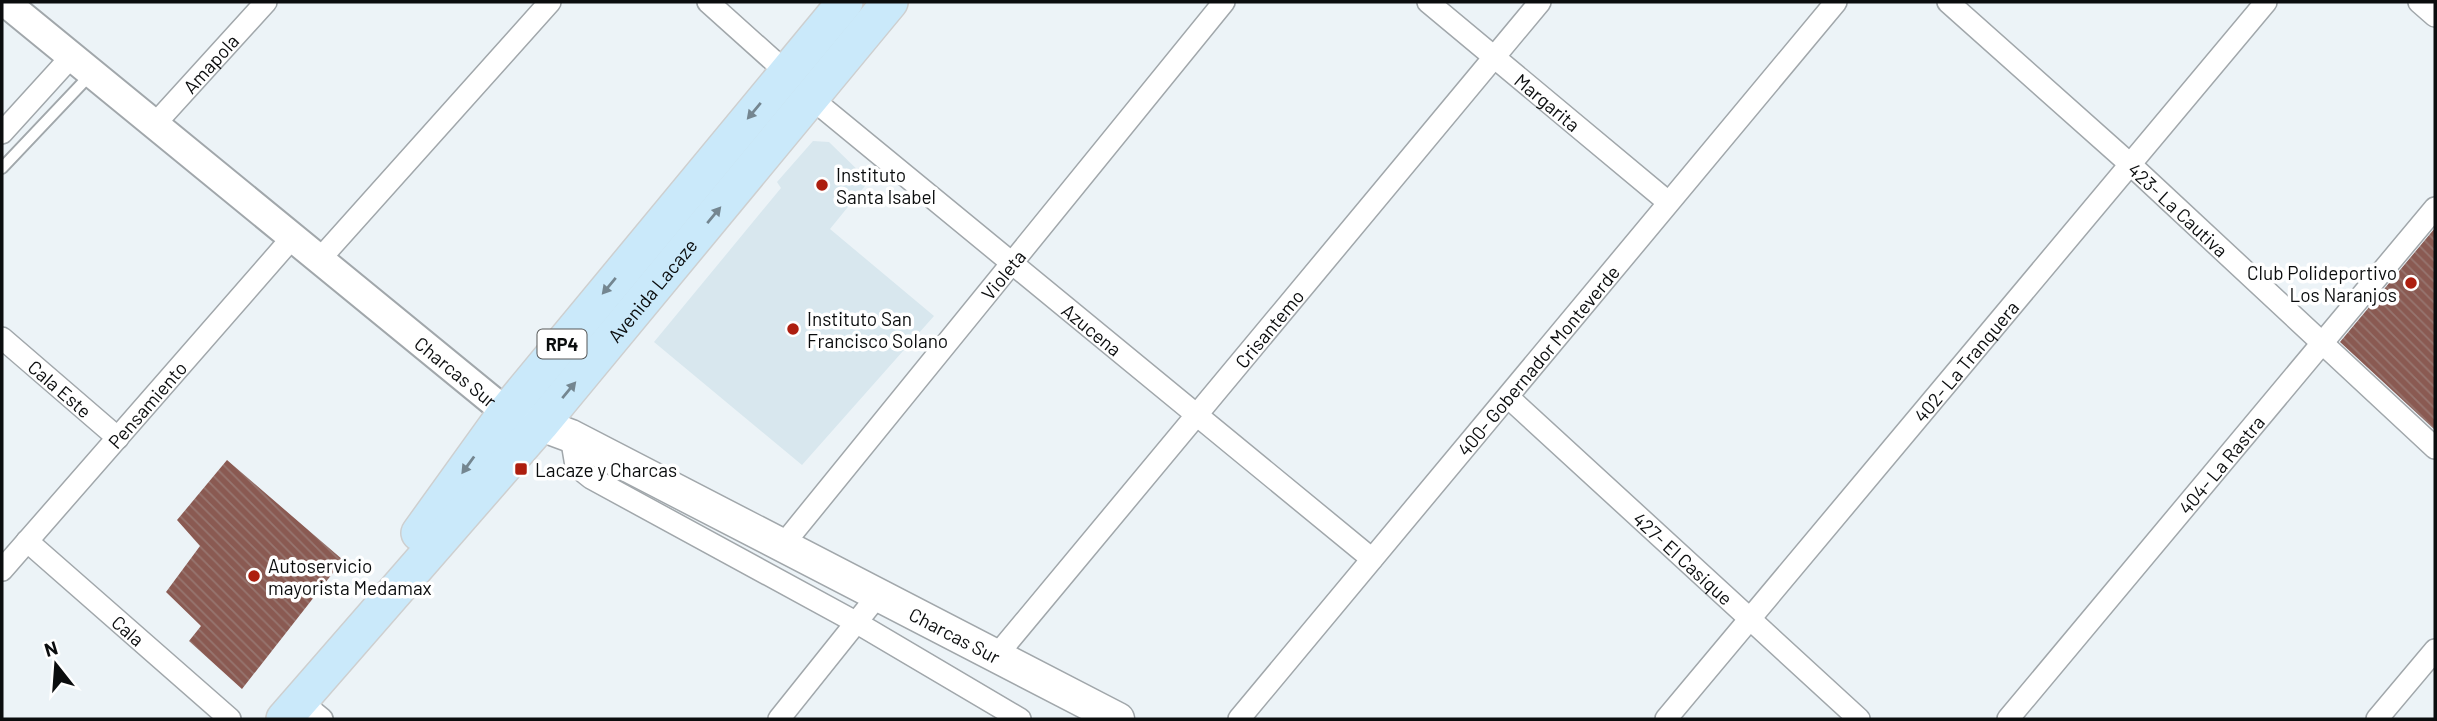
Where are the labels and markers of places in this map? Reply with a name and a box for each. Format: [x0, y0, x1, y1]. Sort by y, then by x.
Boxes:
place label: Instituto Santa Isabel [836, 163, 936, 208]
marker: Instituto Santa Isabel [814, 177, 830, 193]
place label: Club Polideportivo Los Naranjos [2247, 261, 2397, 306]
marker: Club Polideportivo Los Naranjos [2403, 275, 2419, 291]
place label: Instituto San Francisco Solano [807, 307, 948, 352]
marker: Instituto San Francisco Solano [785, 321, 801, 337]
place label: Lacaze y Charcas [535, 458, 677, 481]
marker: Lacaze y Charcas [513, 461, 529, 477]
place label: Autoservicio mayorista Medamax [268, 554, 432, 599]
marker: Autoservicio mayorista Medamax [246, 568, 262, 584]

